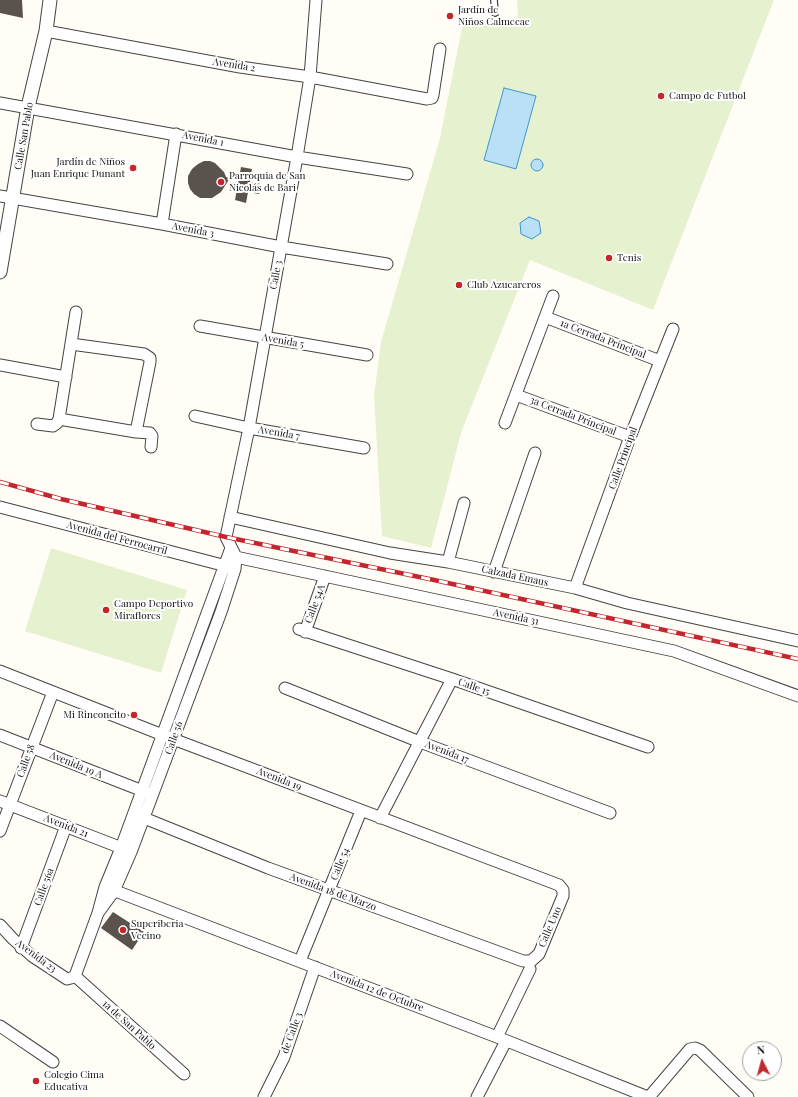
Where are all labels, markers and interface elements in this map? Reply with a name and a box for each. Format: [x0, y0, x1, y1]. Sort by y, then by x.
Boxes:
place label: Jardín de Niños Calmecac [458, 4, 530, 28]
marker: Jardín de Niños Calmecac [445, 11, 455, 21]
street label: Avenida 2 [212, 56, 256, 74]
place label: Campo de Futbol [669, 90, 746, 102]
marker: Campo de Futbol [656, 91, 666, 101]
street label: Calle San Pablo [12, 101, 36, 171]
street label: Avenida 1 [181, 129, 225, 149]
place label: Jardín de Niños Juan Enrique Dunant [31, 156, 125, 180]
marker: Jardín de Niños Juan Enrique Dunant [128, 163, 138, 173]
place label: Parroquia de San Nicolás de Bari [229, 170, 305, 194]
marker: Parroquia de San Nicolás de Bari [216, 177, 226, 187]
street label: Avenida 3 [171, 220, 215, 240]
place label: Tenis [617, 252, 641, 264]
marker: Tenis [604, 253, 614, 263]
street label: Calle 3 [267, 259, 285, 291]
place label: Club Azucareros [467, 279, 541, 291]
marker: Club Azucareros [454, 280, 464, 290]
street label: 1a Cerrada Principal [558, 317, 648, 361]
street label: Avenida 5 [261, 331, 305, 351]
street label: 3a Cerrada Principal [528, 394, 618, 438]
street label: Avenida 7 [257, 423, 301, 443]
street label: Calle Principal [606, 425, 640, 491]
street label: Avenida del Ferrocarril [65, 519, 169, 557]
street label: Calzada Emaus [481, 563, 549, 589]
street label: Calle 54A [302, 583, 328, 625]
place label: Campo Deportivo Miraflores [114, 598, 193, 622]
marker: Campo Deportivo Miraflores [101, 605, 111, 615]
street label: Avenida 31 [492, 606, 540, 628]
street label: Calle 15 [457, 676, 491, 698]
place label: Mi Rinconcito [63, 709, 126, 721]
marker: Mi Rinconcito [129, 710, 139, 720]
street label: Calle 56 [162, 720, 186, 756]
street label: Avenida 17 [423, 738, 471, 766]
street label: Calle 58 [14, 743, 38, 779]
street label: Avenida 19 A [48, 749, 104, 781]
street label: Avenida 19 [255, 765, 303, 793]
street label: Avenida 21 [42, 812, 90, 840]
street label: Calle 54 [328, 846, 352, 882]
street label: Calle 56a [32, 866, 56, 908]
street label: Avenida 18 de Marzo [288, 871, 378, 913]
street label: Calle Uno [536, 905, 564, 949]
place label: Superiberia Vecino [131, 918, 184, 942]
marker: Superiberia Vecino [118, 925, 128, 935]
street label: Avenida 23 [13, 937, 59, 975]
street label: Avenida 12 de Octubre [329, 968, 425, 1014]
street label: 1a de San Pablo [100, 998, 158, 1052]
street label: de Calle 3 [279, 1011, 305, 1055]
north arrow [742, 1041, 782, 1081]
text: N [756, 1042, 766, 1057]
place label: Colegio Cima Educativa [44, 1069, 104, 1092]
marker: Colegio Cima Educativa [31, 1076, 41, 1086]

